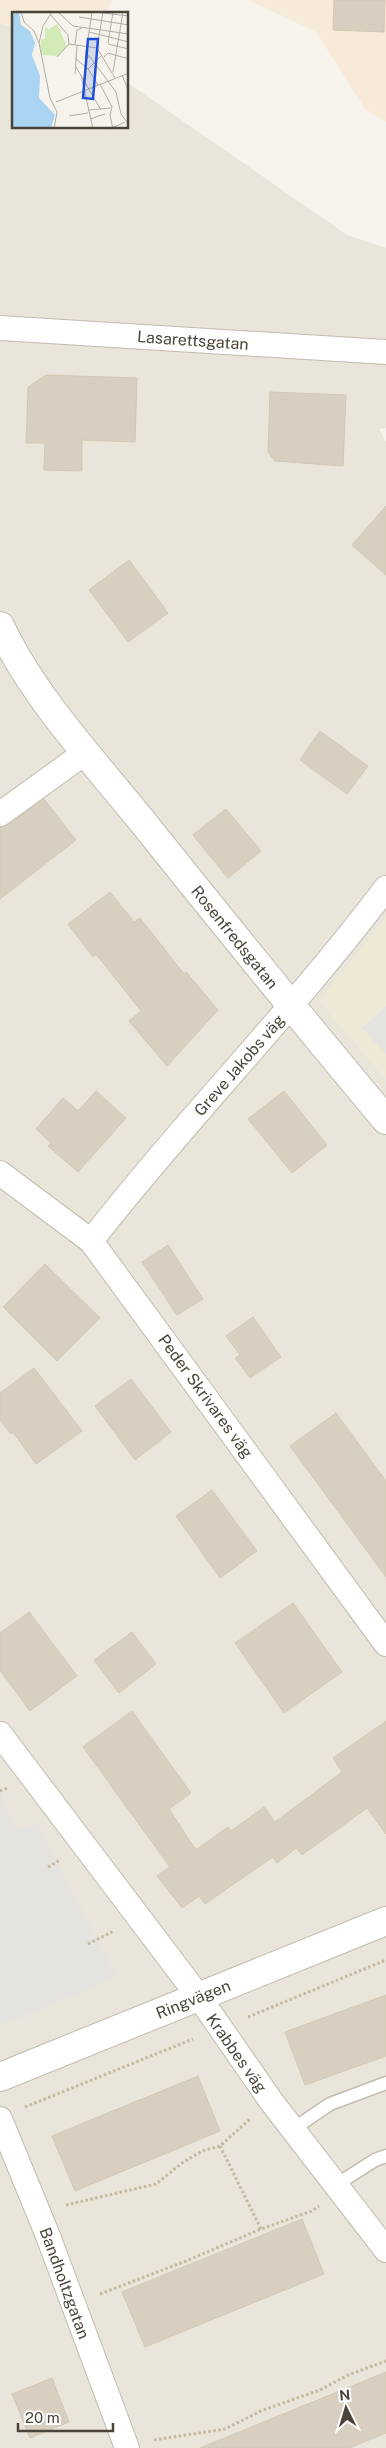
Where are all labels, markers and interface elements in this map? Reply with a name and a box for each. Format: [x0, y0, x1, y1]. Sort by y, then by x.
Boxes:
inset map [12, 12, 129, 129]
street label: Lasarettsgatan [137, 327, 249, 354]
street label: Rosenfredsgatan [187, 882, 282, 993]
street label: Greve Jakobs väg [190, 1011, 289, 1120]
street label: Peder Skrivares väg [154, 1331, 257, 1462]
street label: Ringvägen [153, 1976, 233, 2023]
street label: Krabbes väg [202, 2010, 271, 2097]
street label: Bandholtzgatan [36, 2225, 94, 2341]
north arrow [321, 2383, 371, 2433]
text: N [339, 2387, 351, 2403]
scale bar [18, 2400, 112, 2432]
text: 20 m [25, 2409, 60, 2426]

